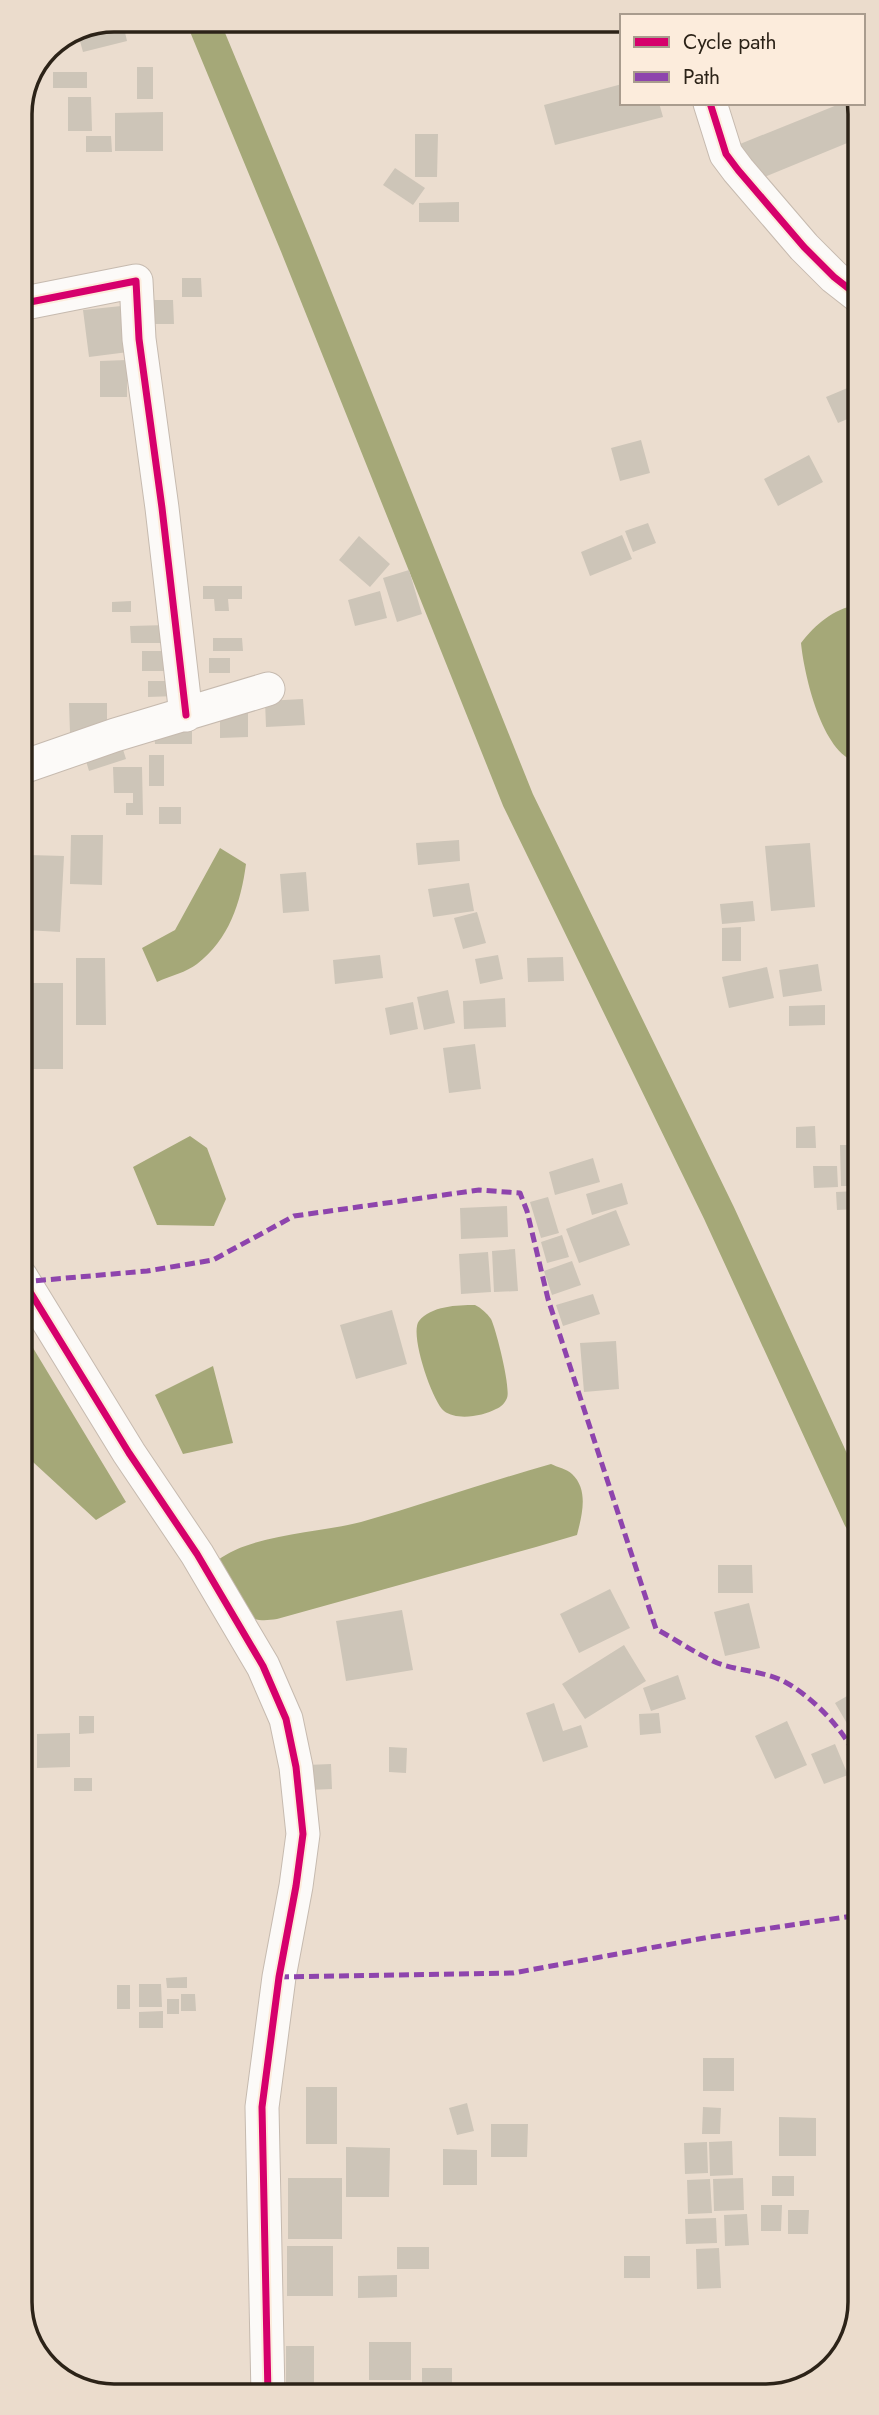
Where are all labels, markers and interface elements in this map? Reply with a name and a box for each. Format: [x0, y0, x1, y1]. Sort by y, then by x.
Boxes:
legend [620, 14, 865, 105]
text: Cycle path [683, 27, 776, 57]
text: Path [683, 62, 720, 92]

